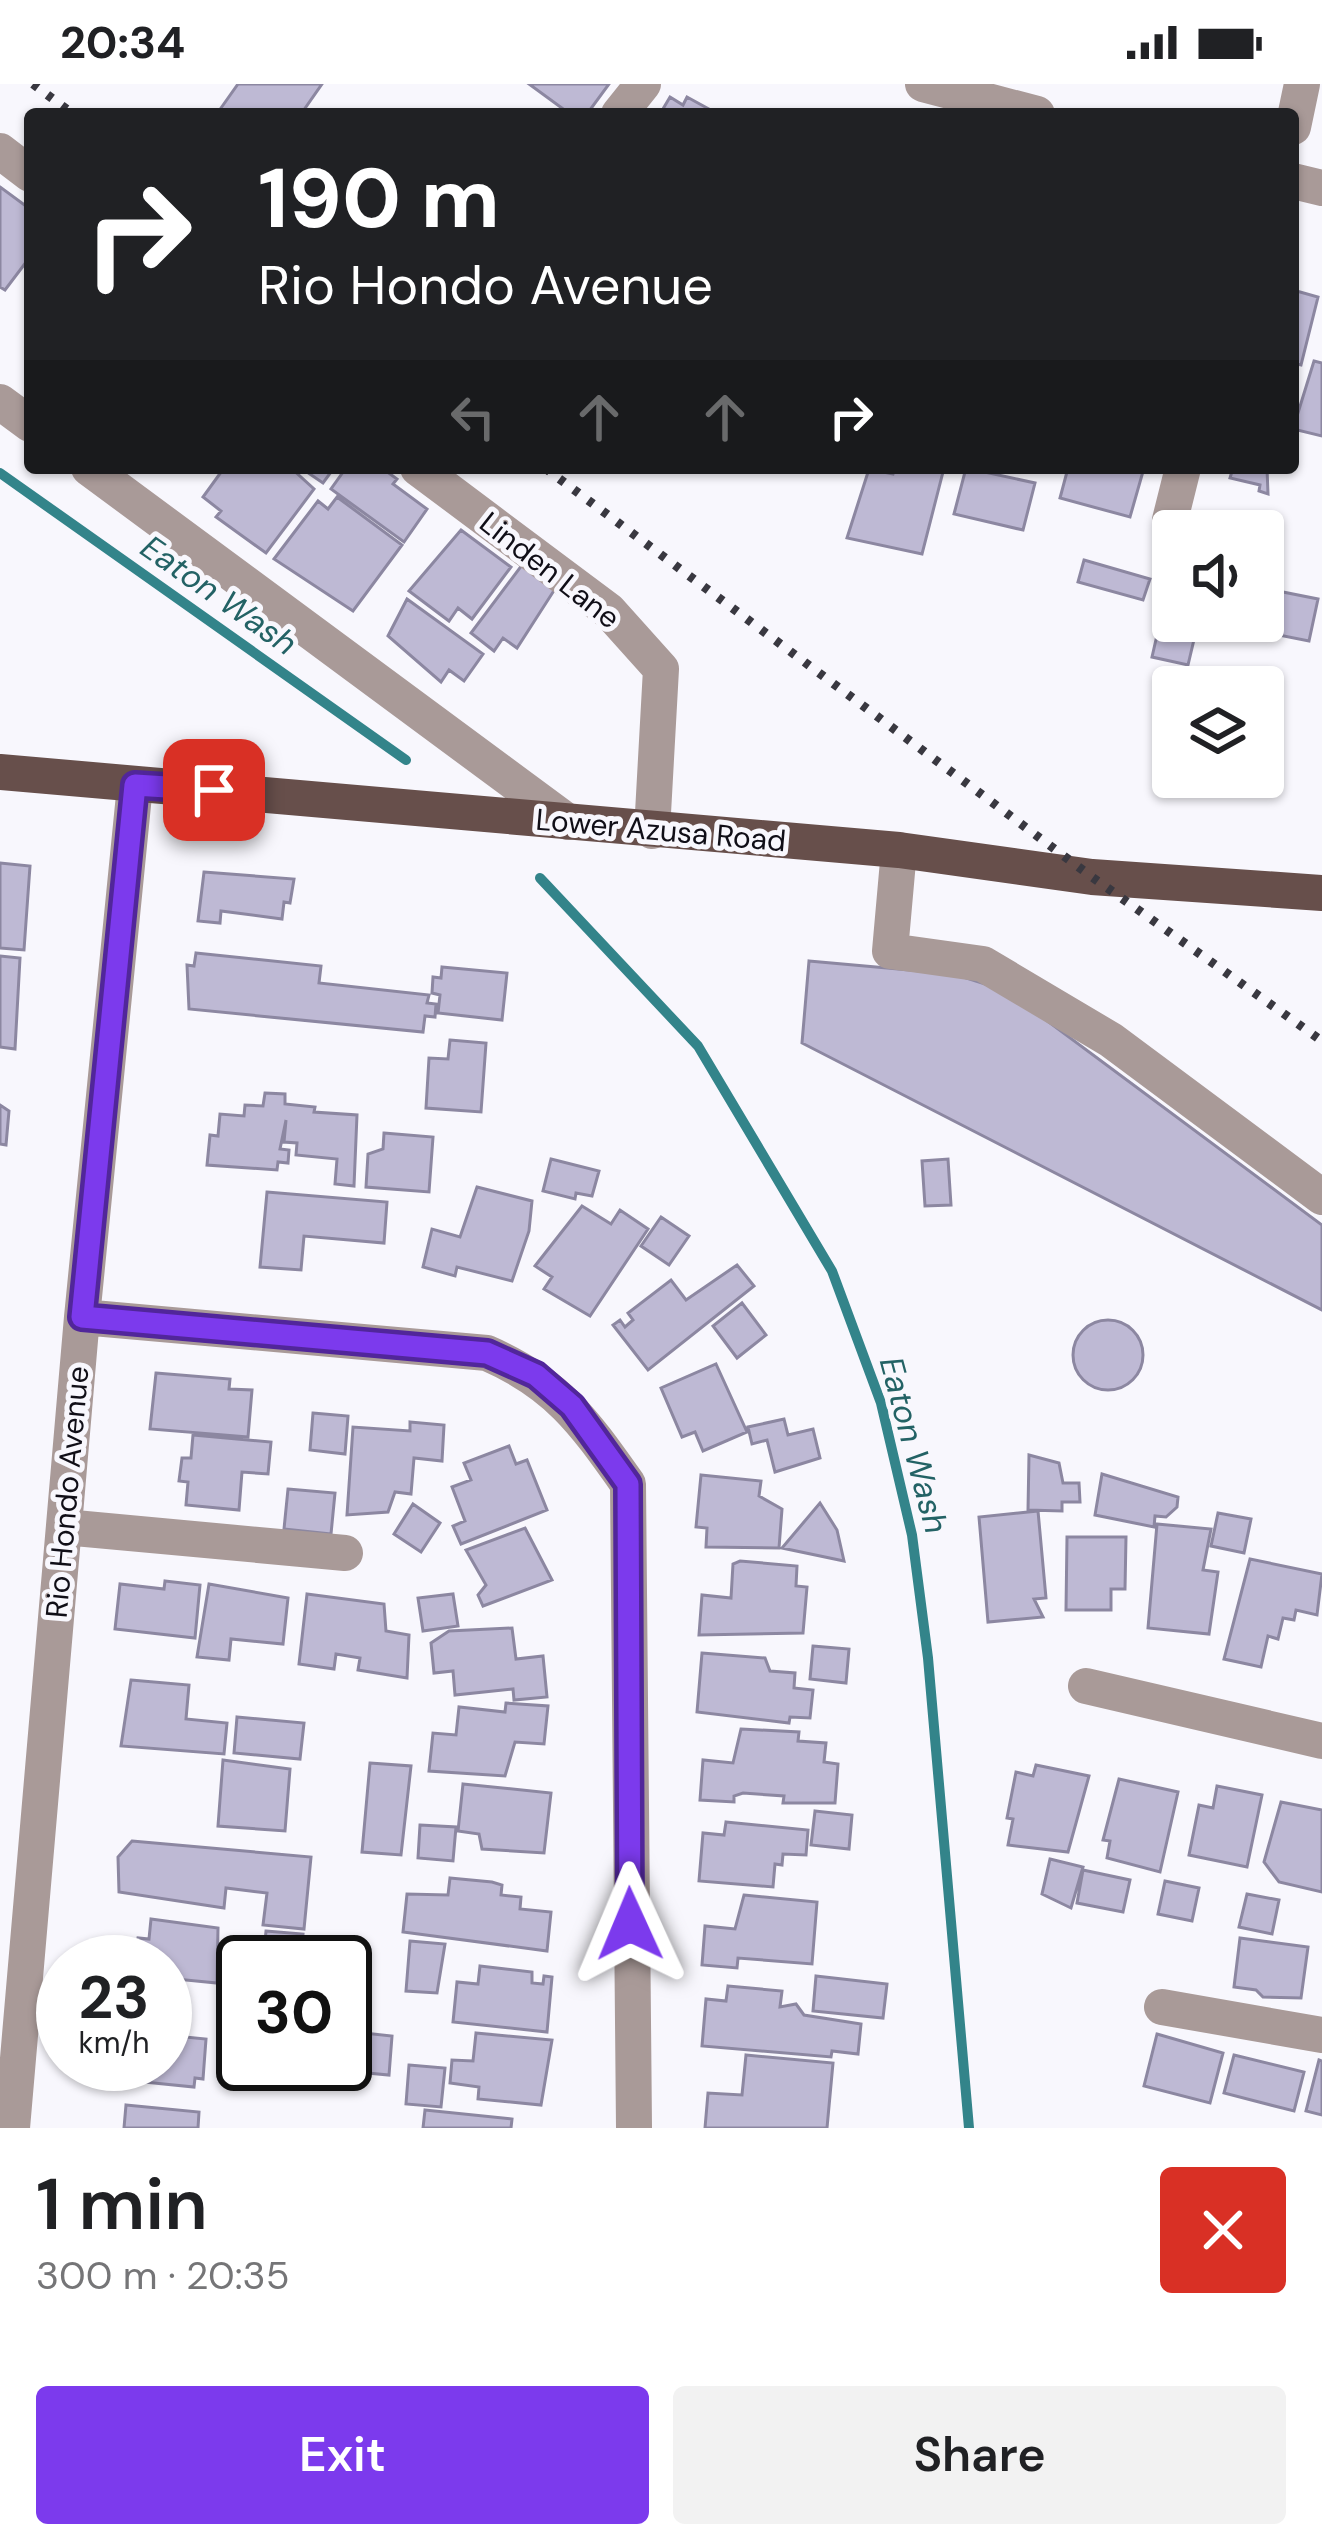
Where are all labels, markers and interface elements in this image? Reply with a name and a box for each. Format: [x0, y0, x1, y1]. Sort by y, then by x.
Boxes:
text: 20:34 [60, 13, 185, 72]
text: 190 m [258, 144, 500, 253]
icon: right [60, 156, 216, 312]
text: Rio Hondo Avenue [258, 250, 713, 321]
icon: left [440, 384, 506, 450]
icon: ahead [566, 384, 632, 450]
icon: ahead [692, 384, 758, 450]
icon: right [818, 384, 884, 450]
street label: Linden Lane [472, 503, 628, 637]
map controls [1152, 510, 1284, 798]
button: sound [1152, 510, 1284, 642]
water label: Eaton Wash [132, 525, 306, 665]
button: layers [1152, 666, 1284, 798]
pin [163, 739, 265, 841]
icon: arrive [181, 757, 247, 823]
street label: Lower Azusa Road [534, 800, 788, 860]
water label: Eaton Wash [870, 1352, 958, 1538]
street label: Rio Hondo Avenue [37, 1364, 97, 1620]
position arrow [567, 1861, 693, 1987]
speed limit sign: 30 [216, 1935, 372, 2091]
text: 23 [79, 1958, 149, 2037]
text: km/h [79, 2023, 149, 2062]
text: 1 min [36, 2158, 208, 2251]
button: close [1160, 2167, 1286, 2293]
text: 300 m · 20:35 [36, 2250, 289, 2301]
button: Exit [36, 2386, 649, 2524]
button: Share [673, 2386, 1286, 2524]

